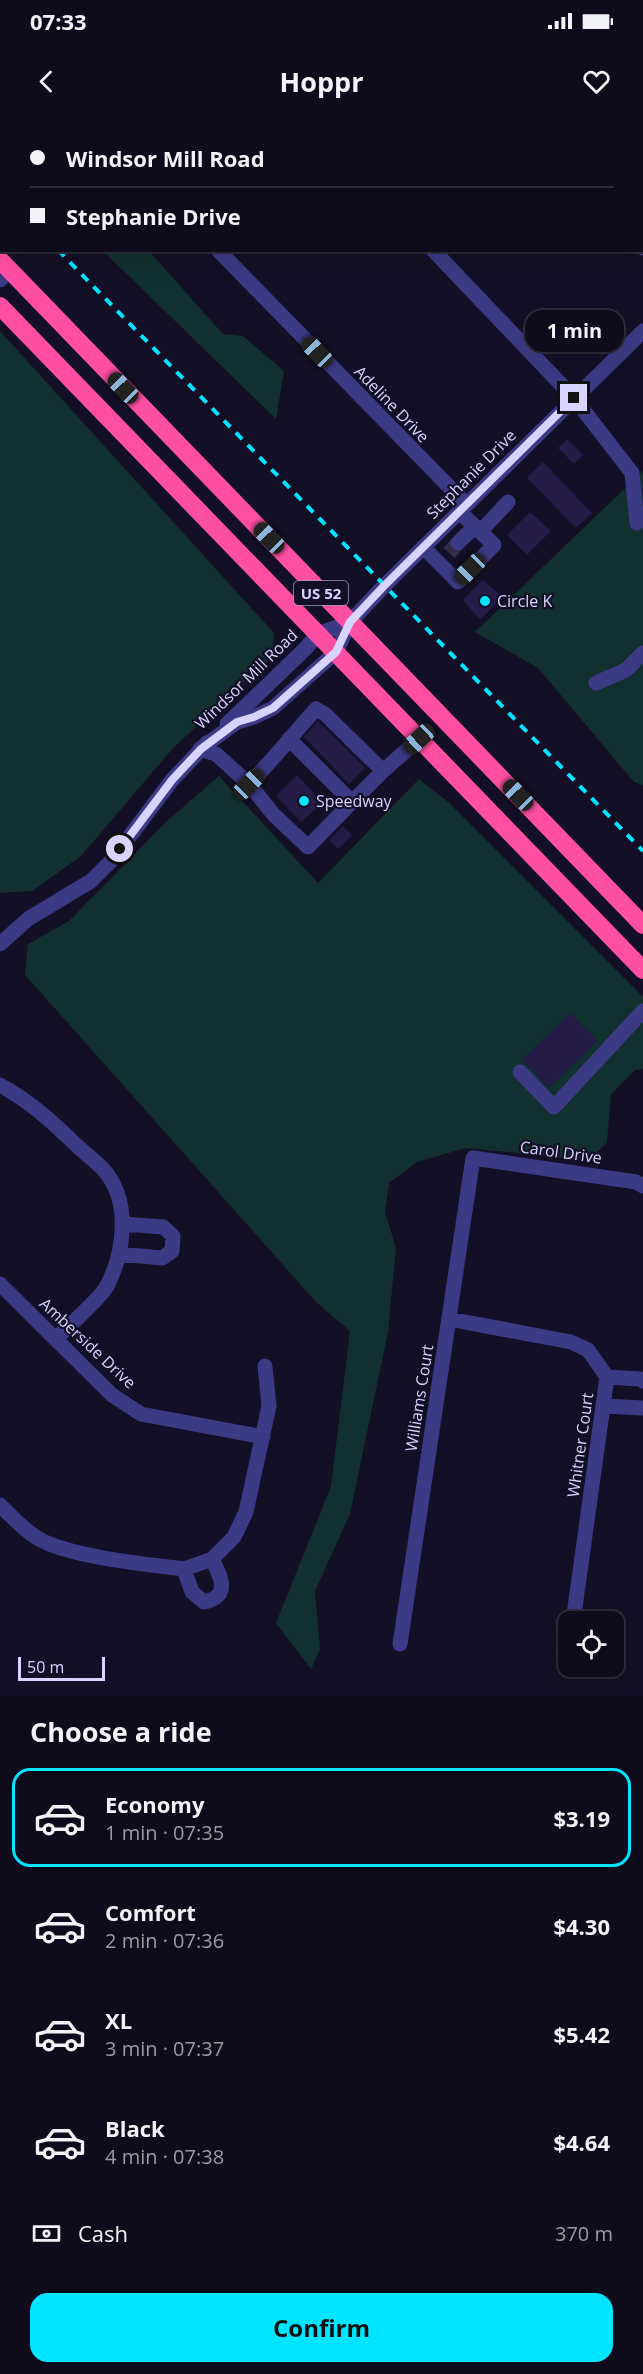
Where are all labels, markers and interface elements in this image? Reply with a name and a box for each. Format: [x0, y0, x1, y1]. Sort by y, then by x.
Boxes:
text: 07:33 [30, 6, 87, 36]
text: Hoppr [280, 63, 363, 100]
icon: back [30, 65, 63, 98]
icon: heart [580, 65, 613, 98]
text: Windsor Mill Road [66, 143, 265, 173]
text: Stephanie Drive [66, 201, 241, 231]
callout: 1 min [524, 311, 624, 353]
text: 1 min [547, 317, 602, 344]
car [298, 333, 336, 371]
street label: Adeline Drive [350, 361, 434, 447]
car [104, 369, 142, 407]
route end [560, 384, 587, 411]
street label: Stephanie Drive [421, 424, 521, 524]
car [250, 519, 288, 557]
car [451, 550, 489, 588]
road number: US 52 [294, 581, 348, 605]
place label: Circle K [497, 590, 553, 612]
marker: Circle K [478, 594, 492, 608]
street label: Windsor Mill Road [190, 624, 302, 734]
car [400, 720, 438, 758]
car [230, 765, 268, 803]
car [499, 776, 537, 814]
place label: Speedway [316, 790, 393, 812]
marker: Speedway [297, 794, 311, 808]
route start [106, 835, 133, 862]
street label: Carol Drive [519, 1135, 603, 1169]
street label: Amberside Drive [35, 1293, 141, 1393]
street label: Williams Court [400, 1343, 438, 1453]
street label: Whitner Court [562, 1391, 598, 1499]
map controls [558, 1611, 624, 1677]
button: locate [558, 1611, 624, 1677]
scale bar [18, 1654, 105, 1682]
text: 50 m [27, 1656, 64, 1678]
text: Choose a ride [30, 1713, 212, 1750]
text: Economy [105, 1789, 204, 1819]
icon: car [33, 1791, 87, 1845]
text: $3.19 [553, 1803, 610, 1833]
text: 1 min · 07:35 [105, 1819, 224, 1846]
text: Comfort [105, 1897, 196, 1927]
icon: car [33, 1899, 87, 1953]
text: $4.30 [553, 1911, 610, 1941]
text: 2 min · 07:36 [105, 1927, 224, 1954]
text: XL [105, 2005, 132, 2035]
icon: car [33, 2007, 87, 2061]
text: $5.42 [553, 2019, 610, 2049]
text: 3 min · 07:37 [105, 2035, 224, 2062]
text: Black [105, 2113, 165, 2143]
icon: car [33, 2115, 87, 2169]
text: $4.64 [553, 2127, 610, 2157]
text: 4 min · 07:38 [105, 2143, 224, 2170]
icon: cash [30, 2217, 63, 2250]
text: Cash [78, 2218, 128, 2248]
text: 370 m [555, 2220, 613, 2247]
button: Confirm [30, 2293, 613, 2362]

